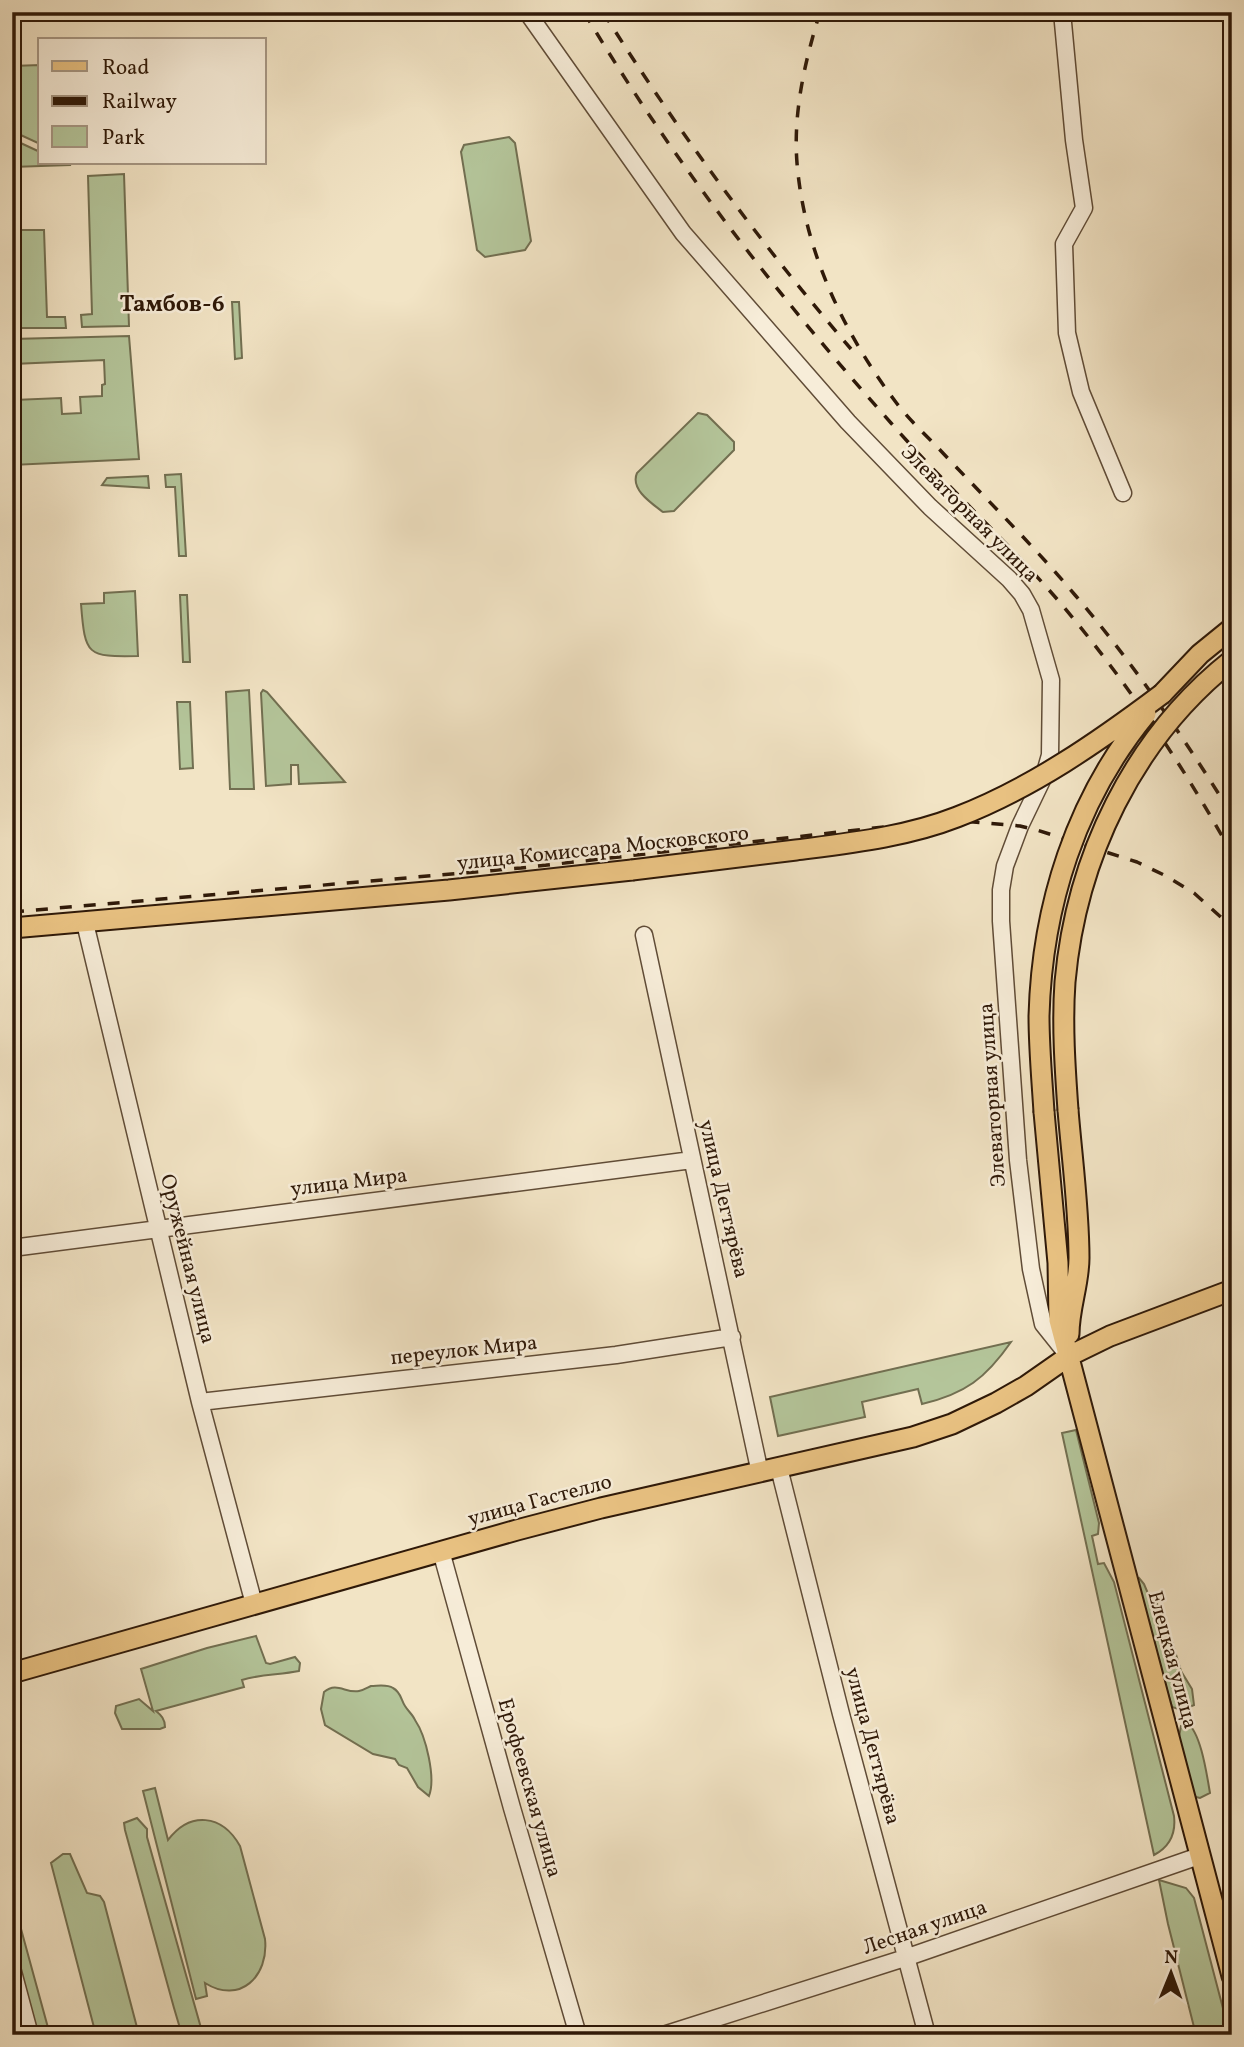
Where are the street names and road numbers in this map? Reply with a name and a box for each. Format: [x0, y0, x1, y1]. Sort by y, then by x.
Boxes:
street label: Элеваторная улица [894, 439, 1044, 589]
street label: улица Комиссара Московского [456, 819, 750, 879]
street label: Элеваторная улица [972, 1002, 1014, 1188]
street label: улица Дегтярёва [691, 1117, 755, 1281]
street label: улица Мира [289, 1161, 409, 1205]
street label: Оружейная улица [152, 1171, 222, 1347]
street label: переулок Мира [389, 1329, 539, 1373]
street label: улица Гастелло [465, 1468, 615, 1534]
street label: Елецкая улица [1140, 1588, 1204, 1732]
street label: улица Дегтярёва [837, 1664, 907, 1828]
street label: Ерофеевская улица [490, 1695, 568, 1881]
street label: Лесная улица [859, 1893, 991, 1963]

